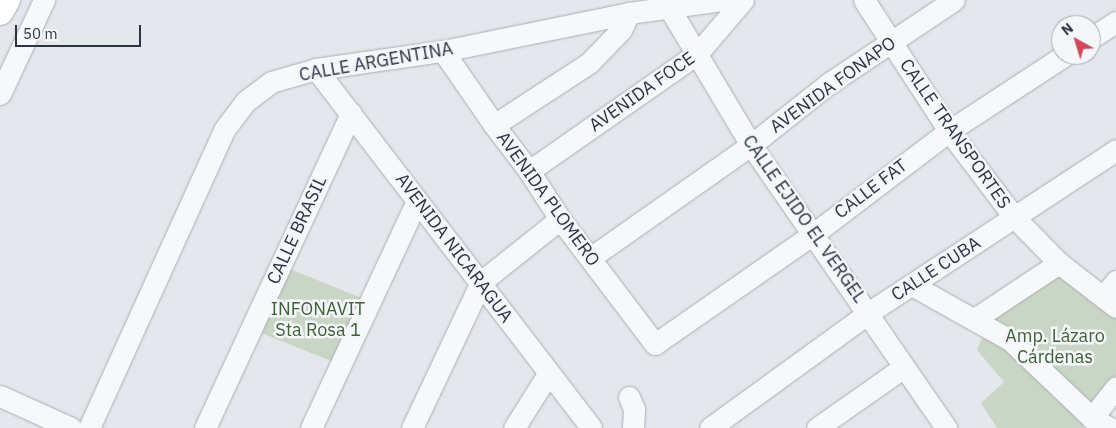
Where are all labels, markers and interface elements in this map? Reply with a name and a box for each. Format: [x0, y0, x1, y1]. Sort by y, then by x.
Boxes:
scale bar [18, 15, 144, 47]
north arrow [1051, 15, 1101, 65]
text: N [1058, 19, 1077, 39]
text: 50 m [23, 24, 58, 43]
street label: AVENIDA FONAPO [766, 32, 900, 138]
street label: CALLE ARGENTINA [297, 38, 455, 86]
street label: AVENIDA FOCE [585, 48, 699, 136]
street label: CALLE TRANSPORTES [895, 55, 1015, 213]
street label: AVENIDA PLOMERO [492, 127, 604, 271]
street label: CALLE EJIDO EL VERGEL [738, 131, 870, 307]
street label: CALLE FAT [830, 155, 912, 223]
street label: AVENIDA NICARAGUA [391, 169, 517, 327]
street label: CALLE BRASIL [262, 172, 332, 288]
street label: CALLE CUBA [887, 232, 985, 306]
park label: INFONAVIT Sta Rosa 1 [271, 299, 365, 342]
park label: Amp. Lázaro Cárdenas [1005, 326, 1105, 368]

